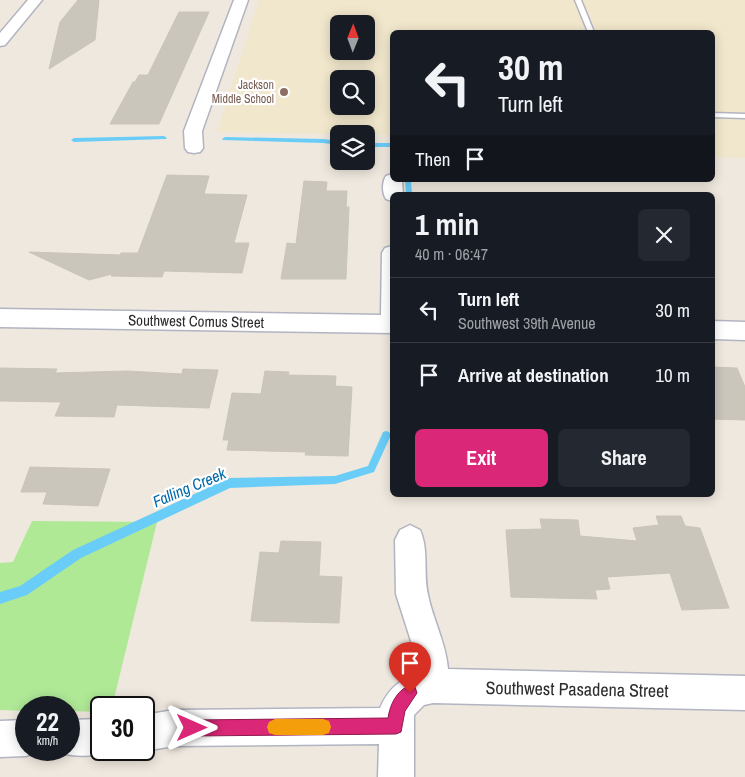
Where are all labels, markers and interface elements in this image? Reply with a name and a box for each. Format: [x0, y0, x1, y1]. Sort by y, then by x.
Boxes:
north arrow [330, 15, 375, 60]
map controls [330, 15, 375, 170]
text: 30 m [498, 44, 563, 91]
icon: left [415, 50, 480, 115]
button: search [330, 70, 375, 115]
place label: Jackson Middle School [212, 77, 274, 107]
marker: Jackson Middle School [278, 86, 290, 98]
text: Turn left [498, 89, 563, 119]
button: layers [330, 125, 375, 170]
icon: arrive [461, 145, 489, 173]
text: Then [415, 146, 451, 172]
text: 1 min [415, 204, 479, 244]
button: close [638, 209, 690, 261]
text: 40 m · 06:47 [415, 243, 488, 265]
text: Turn left [458, 286, 519, 312]
icon: left [415, 296, 443, 324]
text: 30 m [655, 297, 690, 323]
street label: Southwest Comus Street [128, 309, 265, 333]
text: Southwest 39th Avenue [458, 312, 596, 334]
icon: arrive [415, 361, 443, 389]
text: Arrive at destination [458, 362, 609, 388]
text: 10 m [655, 362, 690, 388]
button: Exit [415, 429, 548, 487]
button: Share [558, 429, 690, 487]
water label: Falling Creek [149, 462, 229, 512]
pin [389, 642, 431, 693]
icon: arrive [396, 649, 424, 677]
street label: Southwest Pasadena Street [485, 675, 669, 703]
speed limit sign: 30 [90, 696, 155, 761]
position arrow [165, 701, 217, 753]
text: 22 [36, 705, 59, 739]
text: km/h [37, 733, 58, 749]

